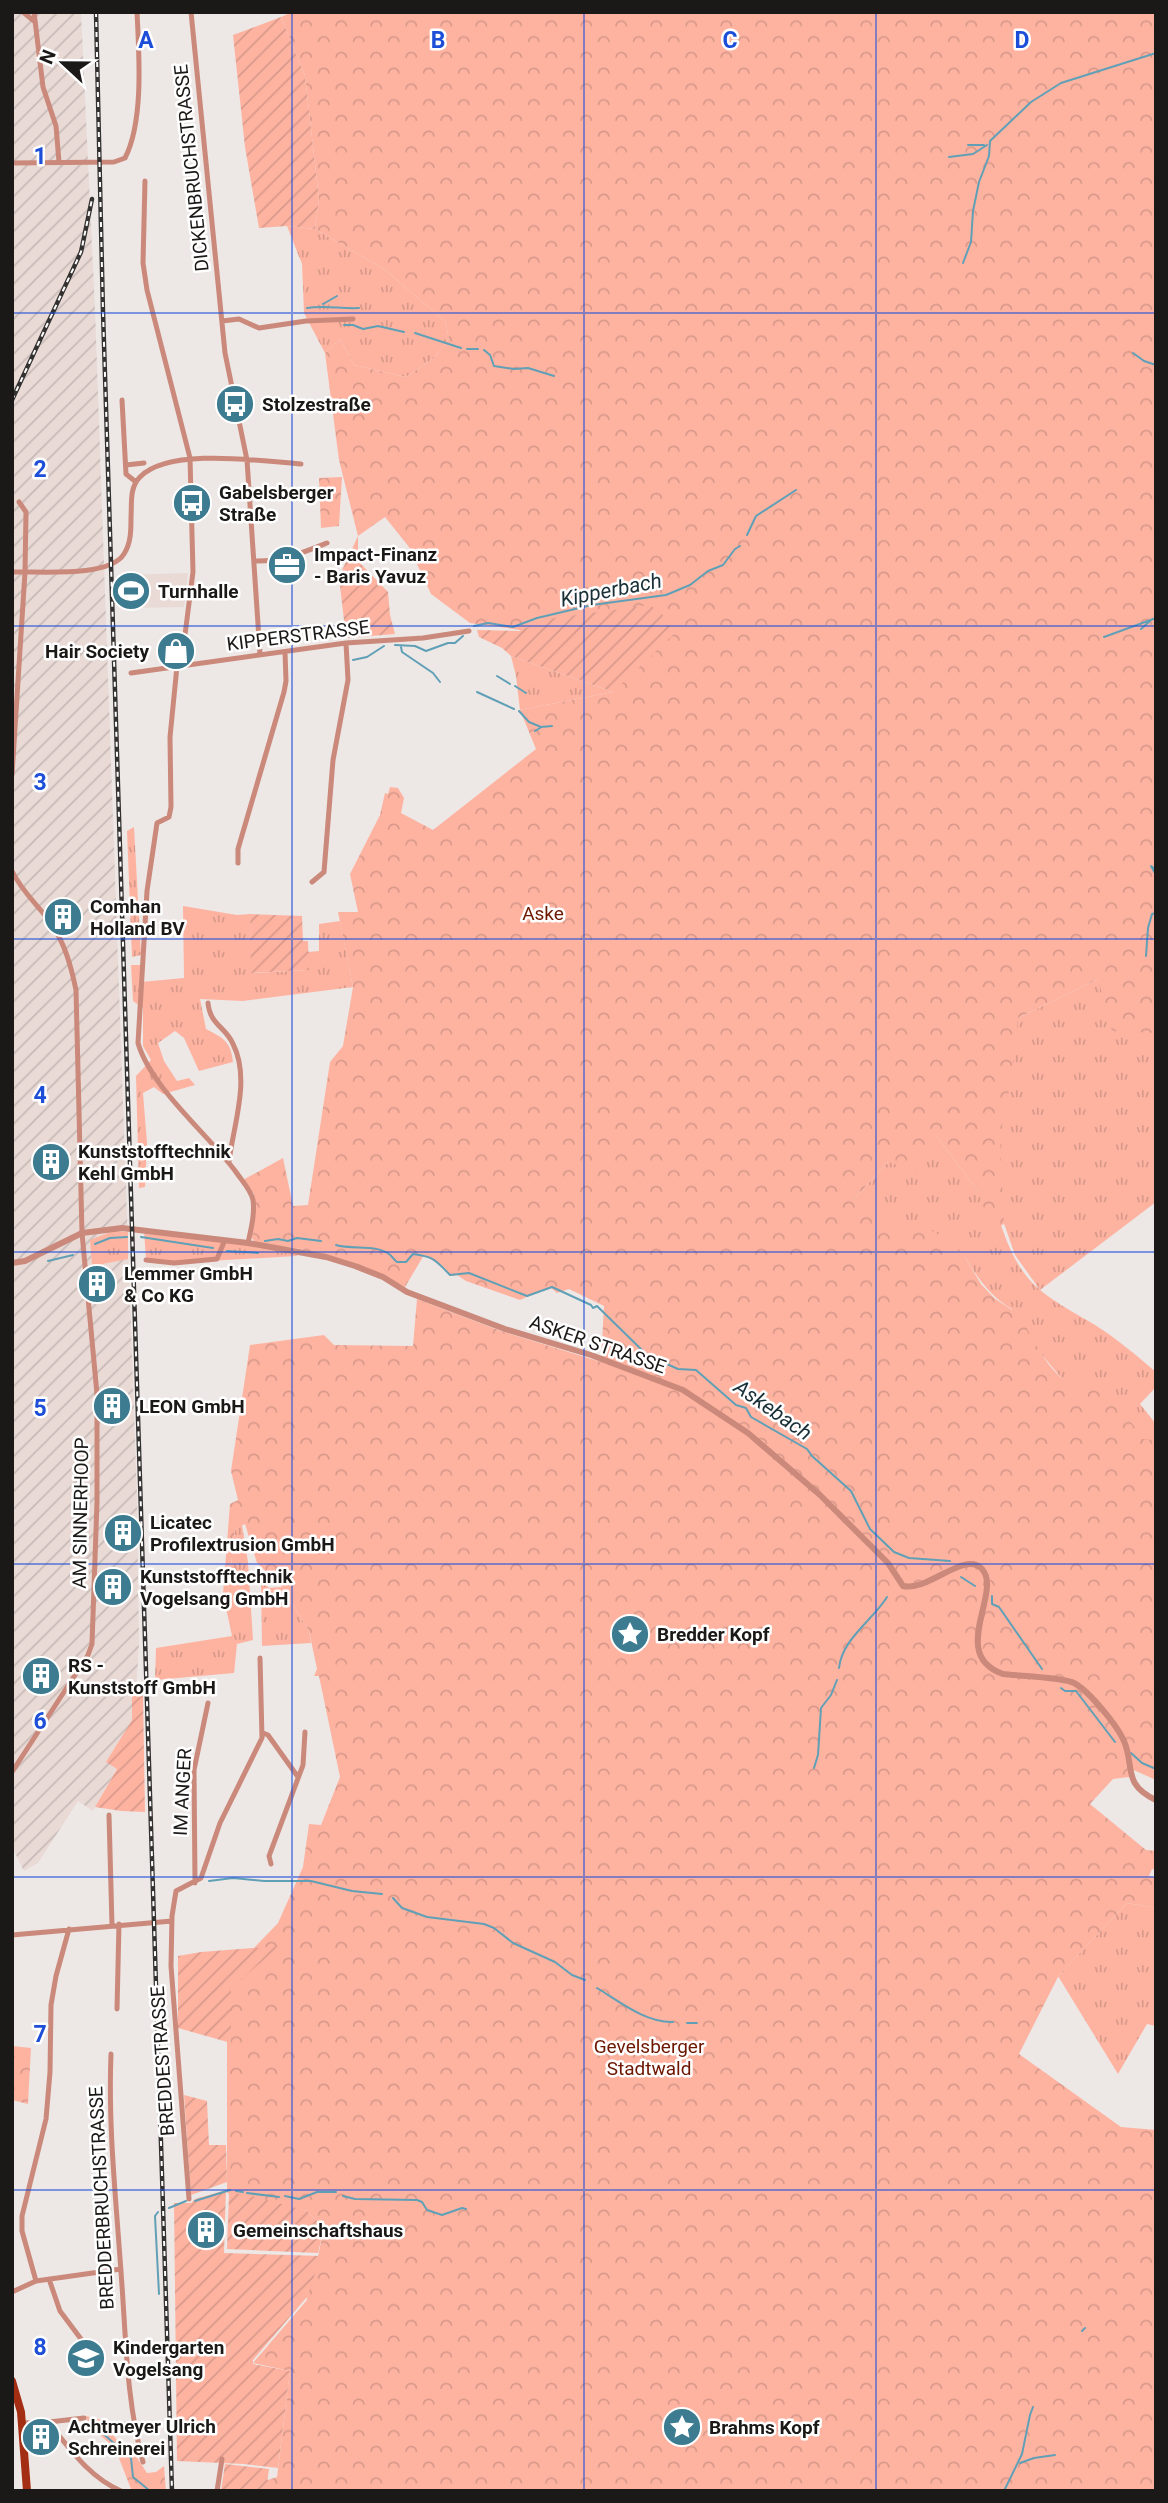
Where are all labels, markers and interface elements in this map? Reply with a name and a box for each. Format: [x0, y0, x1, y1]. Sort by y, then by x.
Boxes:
text: A [138, 27, 154, 54]
text: B [431, 27, 445, 54]
text: C [722, 27, 738, 54]
text: D [1015, 27, 1029, 54]
north arrow [28, 28, 98, 98]
text: N [35, 46, 61, 67]
street label: DICKENBRUCHSTRASSE [169, 63, 214, 273]
text: 1 [33, 143, 47, 170]
bus stop icon: Stolzestraße [214, 383, 256, 425]
place label: Stolzestraße [262, 393, 371, 416]
text: 2 [33, 456, 47, 483]
place label: Gabelsberger Straße [219, 481, 334, 526]
bus stop icon: Gabelsberger Straße [171, 482, 213, 524]
place label: Impact-Finanz - Baris Yavuz [314, 543, 438, 588]
office icon: Impact-Finanz - Baris Yavuz [266, 544, 308, 586]
water label: Kipperbach [558, 568, 664, 612]
sports icon: Turnhalle [110, 570, 152, 612]
place label: Turnhalle [158, 580, 238, 603]
street label: KIPPERSTRASSE [225, 615, 371, 656]
shop icon: Hair Society [155, 630, 197, 672]
place label: Hair Society [45, 640, 149, 663]
text: 3 [33, 769, 47, 796]
place label: Comhan Holland BV [90, 895, 185, 940]
building icon: Comhan Holland BV [42, 896, 84, 938]
park label: Aske [522, 902, 564, 925]
text: 4 [33, 1082, 47, 1109]
place label: Kunststofftechnik Kehl GmbH [78, 1140, 232, 1185]
building icon: Kunststofftechnik Kehl GmbH [30, 1141, 72, 1183]
place label: Lemmer GmbH & Co KG [124, 1262, 253, 1307]
building icon: Lemmer GmbH & Co KG [76, 1263, 118, 1305]
street label: ASKER STRASSE [527, 1310, 669, 1379]
water label: Askebach [729, 1374, 816, 1445]
building icon: LEON GmbH [91, 1385, 133, 1427]
text: 5 [33, 1395, 47, 1422]
place label: LEON GmbH [139, 1395, 245, 1418]
street label: AM SINNERHOOP [68, 1437, 93, 1589]
place label: Licatec Profilextrusion GmbH [150, 1511, 335, 1556]
building icon: Licatec Profilextrusion GmbH [102, 1512, 144, 1554]
place label: Kunststofftechnik Vogelsang GmbH [140, 1565, 294, 1610]
building icon: Kunststofftechnik Vogelsang GmbH [92, 1566, 134, 1608]
place icon: Bredder Kopf [609, 1613, 651, 1655]
place label: Bredder Kopf [657, 1623, 770, 1646]
place label: RS - Kunststoff GmbH [68, 1654, 216, 1699]
building icon: RS - Kunststoff GmbH [20, 1655, 62, 1697]
text: 6 [33, 1708, 47, 1735]
street label: IM ANGER [169, 1747, 196, 1837]
street label: BREDDESTRASSE [146, 1985, 179, 2137]
text: 7 [33, 2021, 47, 2048]
park label: Gevelsberger Stadtwald [594, 2035, 705, 2080]
street label: BREDDERBRUCHSTRASSE [84, 2086, 119, 2310]
building icon: Gemeinschaftshaus [185, 2209, 227, 2251]
place label: Gemeinschaftshaus [233, 2219, 404, 2242]
text: 8 [33, 2334, 47, 2361]
place label: Kindergarten Vogelsang [113, 2336, 224, 2381]
school or university icon: Kindergarten Vogelsang [65, 2337, 107, 2379]
place icon: Brahms Kopf [661, 2406, 703, 2448]
place label: Achtmeyer Ulrich Schreinerei [68, 2415, 216, 2460]
building icon: Achtmeyer Ulrich Schreinerei [20, 2416, 62, 2458]
place label: Brahms Kopf [709, 2416, 820, 2439]

